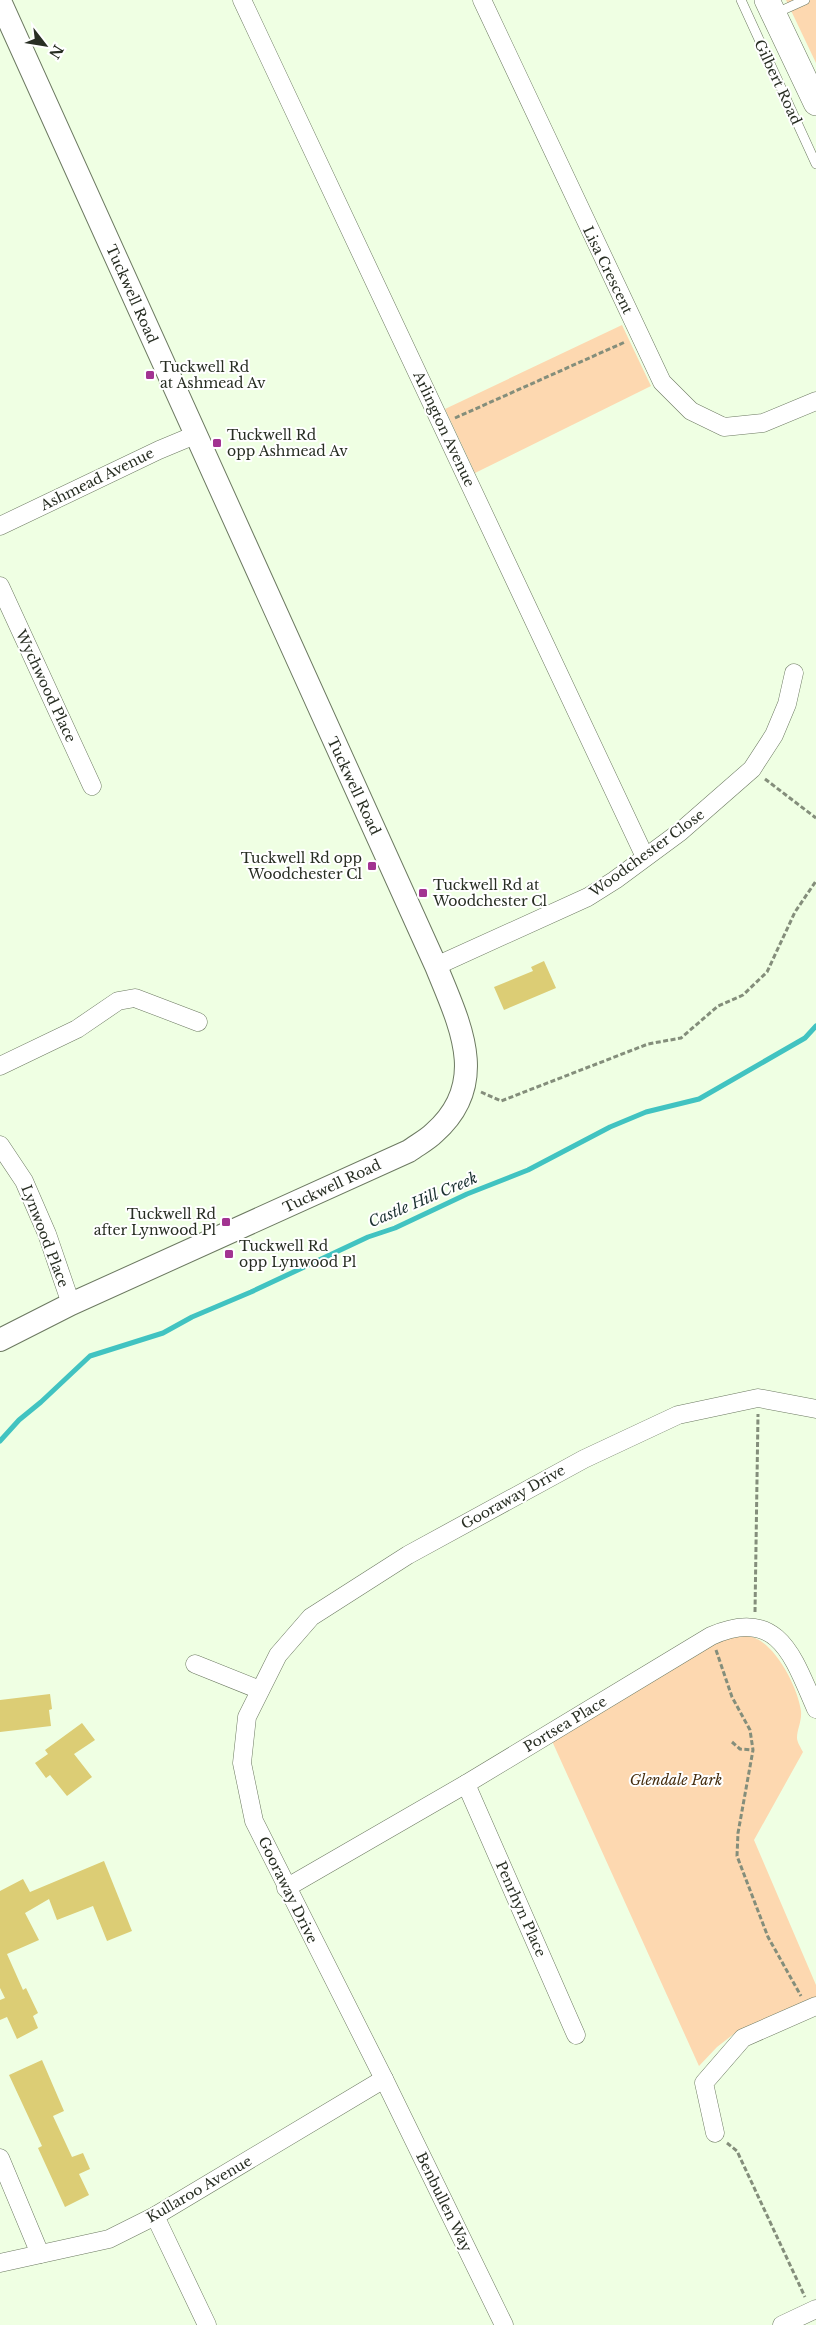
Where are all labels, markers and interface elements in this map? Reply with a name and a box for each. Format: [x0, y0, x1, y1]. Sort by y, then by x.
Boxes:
north arrow [20, 20, 70, 70]
street label: Gilbert Road [750, 37, 806, 128]
text: N [45, 41, 67, 62]
street label: Lisa Crescent [579, 223, 637, 318]
street label: Tuckwell Road [102, 242, 162, 347]
place label: Tuckwell Rd at Ashmead Av [160, 358, 266, 392]
street label: Arlington Avenue [409, 367, 479, 490]
marker: Tuckwell Rd at Ashmead Av [144, 369, 156, 381]
place label: Tuckwell Rd opp Ashmead Av [227, 426, 348, 460]
marker: Tuckwell Rd opp Ashmead Av [211, 437, 223, 449]
street label: Ashmead Avenue [37, 444, 157, 515]
street label: Wychwood Place [12, 626, 80, 745]
street label: Tuckwell Road [323, 734, 385, 838]
street label: Woodchester Close [585, 805, 708, 901]
place label: Tuckwell Rd opp Woodchester Cl [241, 849, 362, 883]
marker: Tuckwell Rd opp Woodchester Cl [366, 860, 378, 872]
place label: Tuckwell Rd at Woodchester Cl [432, 876, 548, 910]
marker: Tuckwell Rd at Woodchester Cl [417, 887, 429, 899]
street label: Tuckwell Road [280, 1155, 384, 1217]
water label: Castle Hill Creek [365, 1168, 480, 1231]
street label: Lynwood Place [17, 1182, 73, 1290]
place label: Tuckwell Rd after Lynwood Pl [94, 1205, 217, 1239]
marker: Tuckwell Rd after Lynwood Pl [220, 1216, 232, 1228]
place label: Tuckwell Rd opp Lynwood Pl [239, 1237, 357, 1271]
marker: Tuckwell Rd opp Lynwood Pl [223, 1248, 235, 1260]
street label: Gooraway Drive [458, 1461, 568, 1533]
street label: Portsea Place [520, 1692, 610, 1756]
park label: Glendale Park [630, 1771, 722, 1789]
street label: Gooraway Drive [254, 1834, 322, 1946]
street label: Penrhyn Place [492, 1858, 550, 1960]
street label: Benbullen Way [412, 2149, 476, 2255]
street label: Kullaroo Avenue [143, 2152, 255, 2226]

